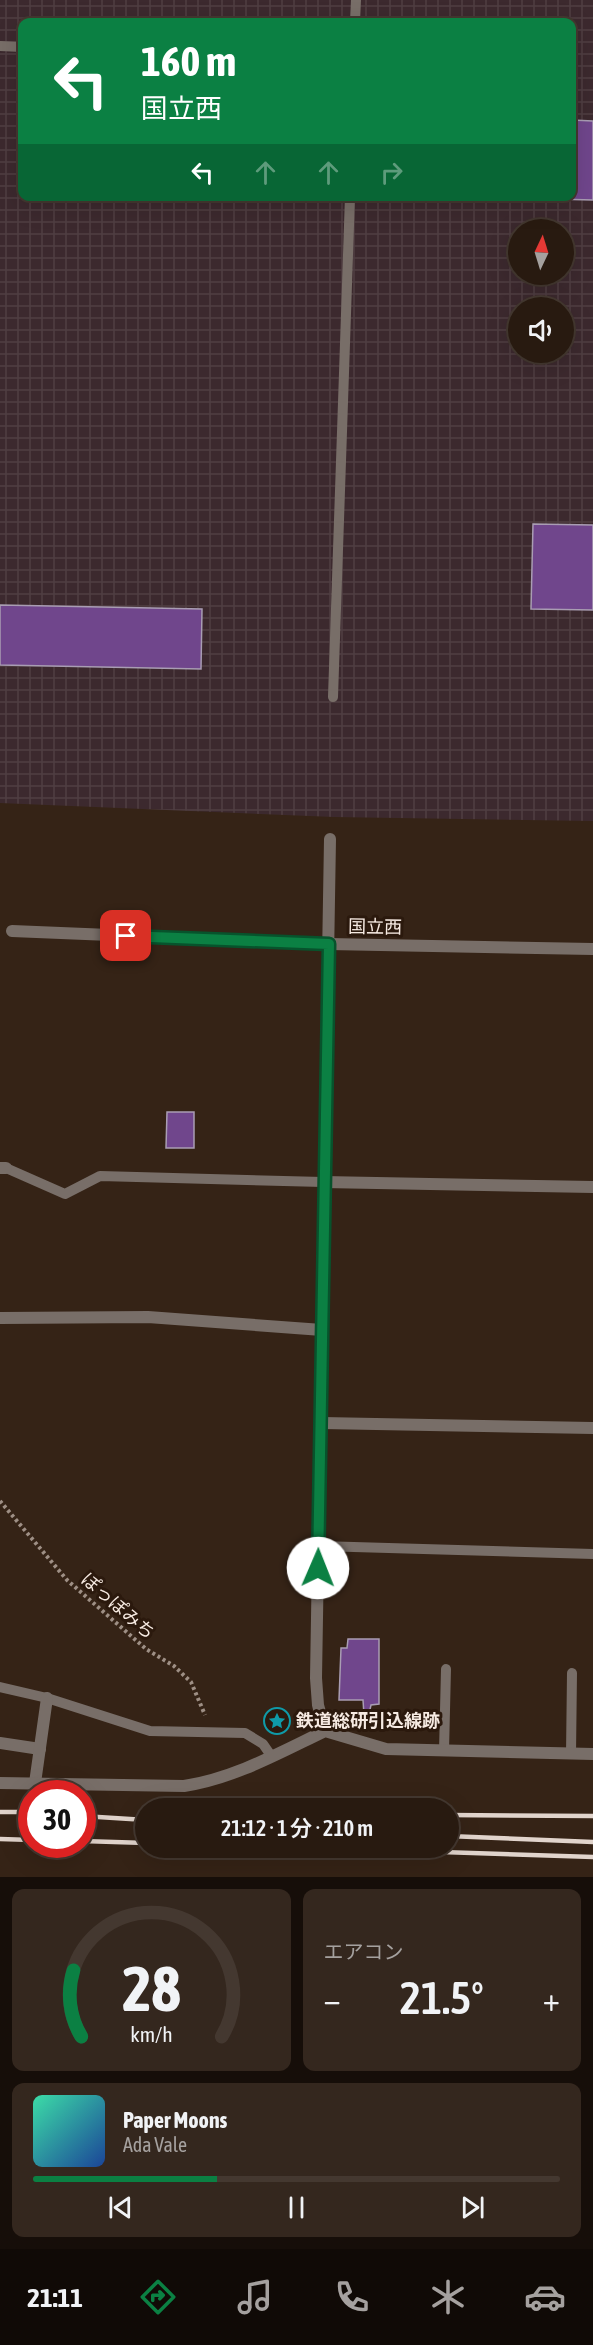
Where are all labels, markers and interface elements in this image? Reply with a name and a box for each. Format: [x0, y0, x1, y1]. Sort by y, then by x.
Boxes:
text: 160 m [141, 37, 236, 85]
icon: left [42, 42, 120, 120]
text: 国立西 [141, 93, 222, 124]
icon: left [186, 156, 219, 189]
icon: ahead [249, 156, 282, 189]
icon: ahead [312, 156, 345, 189]
icon: right [375, 156, 408, 189]
north arrow [508, 219, 574, 285]
map controls [508, 219, 574, 363]
button: sound [508, 297, 574, 363]
pin [100, 910, 151, 961]
street label: 国立西 [348, 916, 402, 937]
icon: arrive [109, 919, 142, 952]
position arrow [286, 1536, 350, 1600]
street label: ぽっぽみち [77, 1568, 159, 1643]
place icon: 鉄道総研引込線跡 [262, 1706, 292, 1736]
place label: 鉄道総研引込線跡 [295, 1710, 440, 1731]
speed limit sign: 30 [18, 1780, 96, 1858]
text: 21:12 · 1 分 · 210 m [221, 1815, 373, 1841]
text: エアコン [324, 1940, 404, 1963]
text: 28 [122, 1953, 181, 2024]
text: 21.5° [400, 1972, 484, 2024]
text: − [324, 1980, 341, 2018]
text: + [543, 1980, 560, 2018]
text: km/h [130, 2022, 173, 2047]
text: Paper Moons [123, 2107, 227, 2133]
text: Ada Vale [123, 2133, 187, 2156]
icon: previous [104, 2191, 137, 2224]
icon: pause [280, 2191, 313, 2224]
icon: next [456, 2191, 489, 2224]
icon: directions [137, 2276, 179, 2318]
icon: music [234, 2276, 276, 2318]
icon: phone [331, 2276, 373, 2318]
icon: climate [427, 2276, 469, 2318]
icon: car [524, 2276, 566, 2318]
text: 21:11 [27, 2282, 83, 2313]

